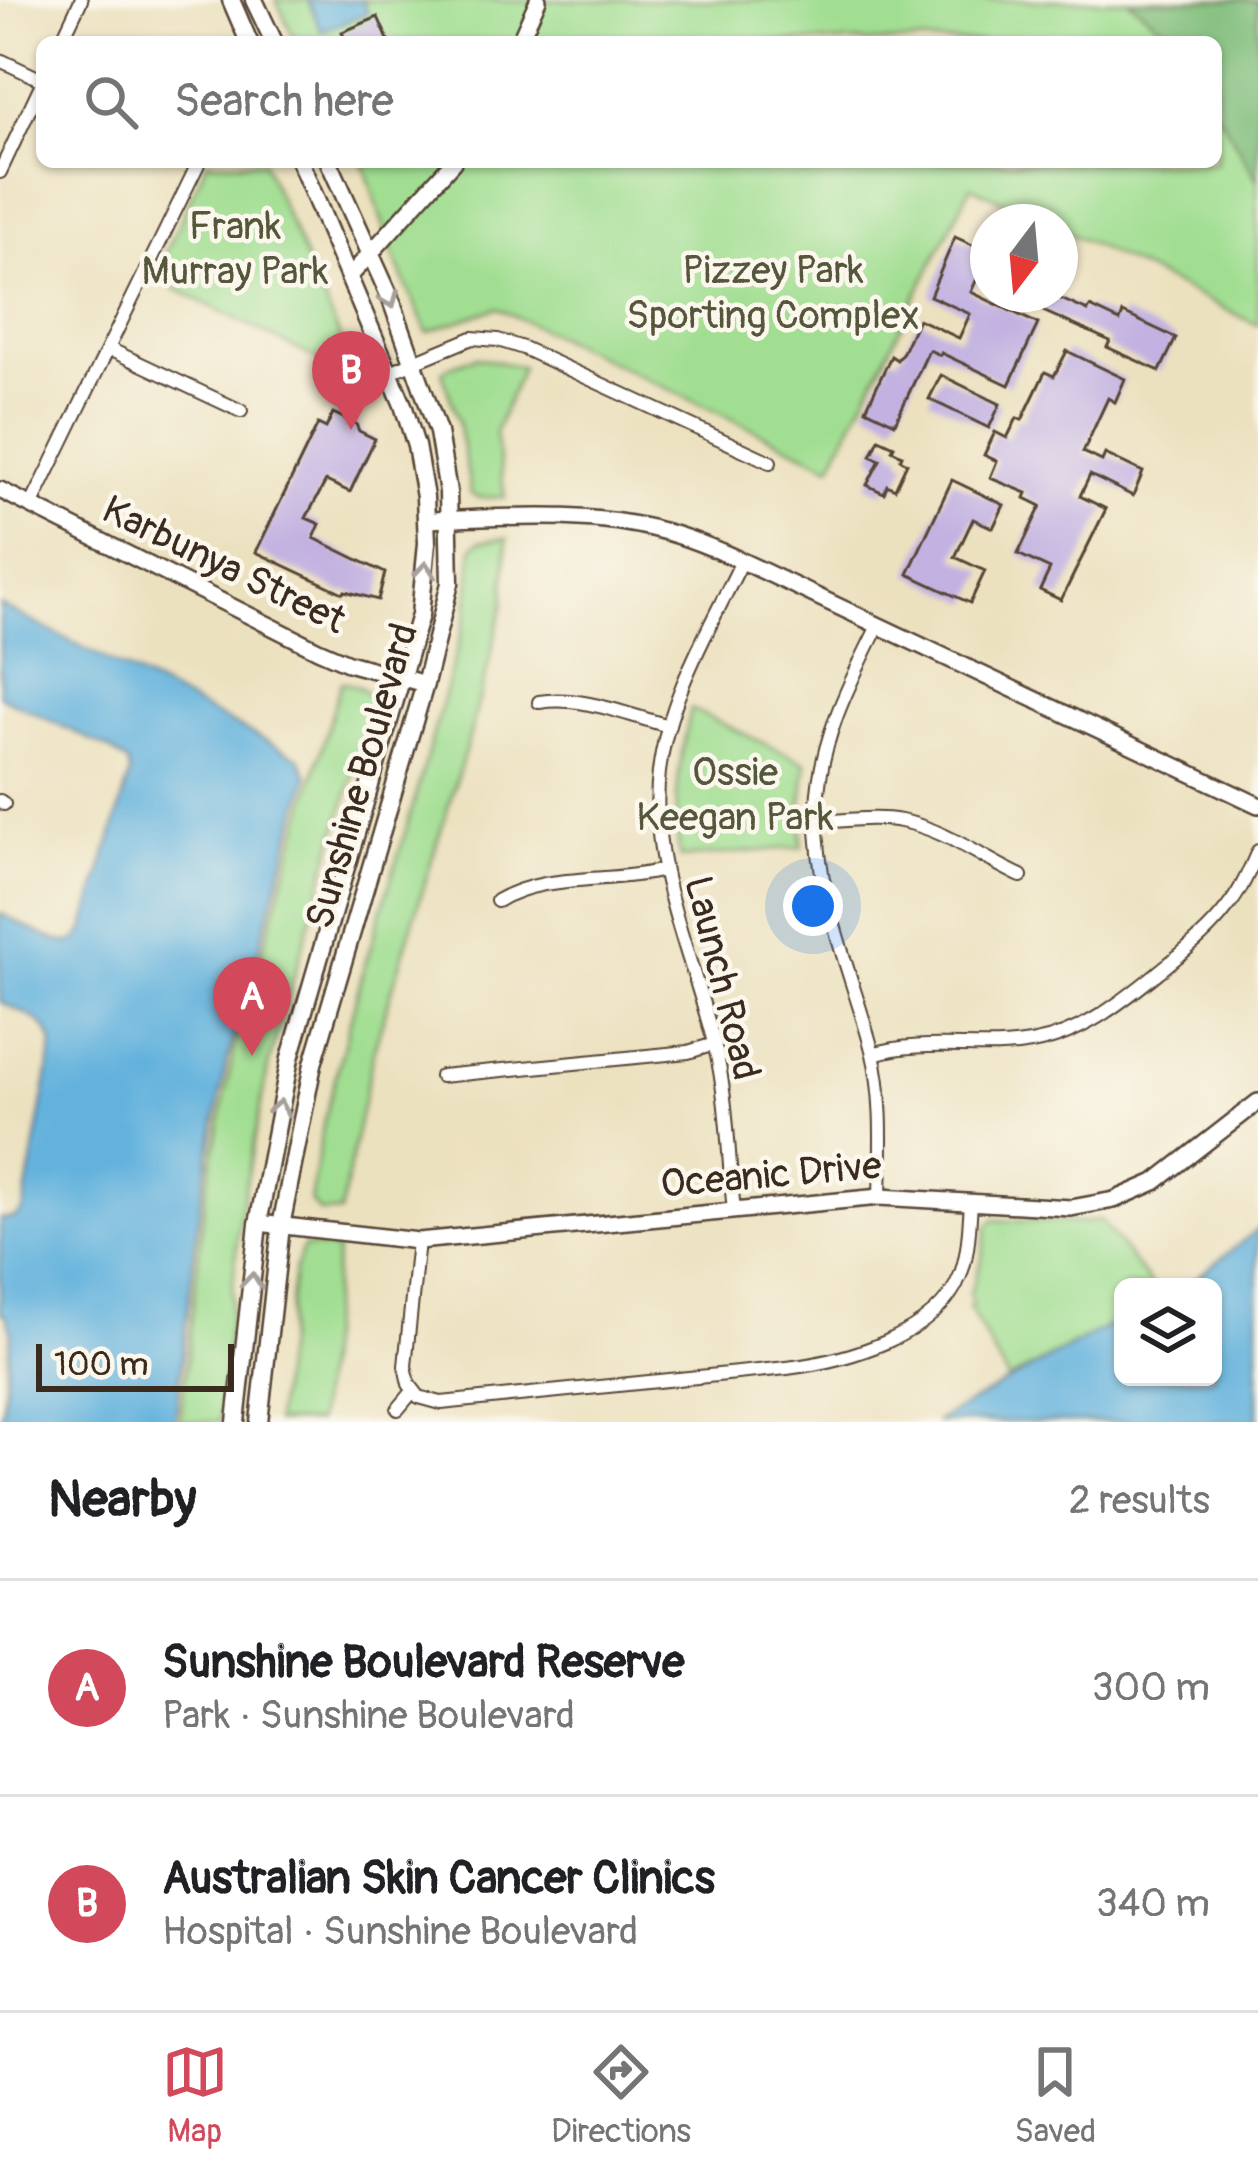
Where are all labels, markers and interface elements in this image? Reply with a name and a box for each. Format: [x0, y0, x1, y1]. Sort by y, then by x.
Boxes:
search box [36, 36, 1222, 168]
icon: search [78, 69, 144, 135]
text: Search here [174, 74, 394, 130]
park label: Frank Murray Park [141, 202, 329, 296]
north arrow [970, 204, 1078, 312]
park label: Pizzey Park Sporting Complex [626, 246, 920, 340]
one-way arrow [376, 288, 400, 309]
pin: B [312, 331, 390, 430]
street label: Karbunya Street [94, 485, 354, 645]
one-way arrow [412, 560, 438, 579]
street label: Sunshine Boulevard [295, 618, 429, 934]
park label: Ossie Keegan Park [636, 748, 834, 842]
street label: Launch Road [673, 871, 771, 1085]
your location [783, 876, 843, 936]
pin: A [213, 957, 291, 1056]
one-way arrow [265, 1098, 291, 1118]
street label: Oceanic Drive [659, 1141, 883, 1209]
one-way arrow [239, 1271, 264, 1290]
map controls [1114, 1278, 1222, 1386]
button: layers [1114, 1278, 1222, 1386]
scale bar [36, 1338, 234, 1391]
text: 100 m [54, 1344, 148, 1385]
text: Nearby [48, 1468, 196, 1532]
text: 2 results [1069, 1476, 1210, 1525]
text: Sunshine Boulevard Reserve [162, 1635, 684, 1691]
text: A [74, 1663, 100, 1712]
text: 300 m [1092, 1663, 1210, 1712]
text: Park · Sunshine Boulevard [162, 1691, 575, 1740]
text: Australian Skin Cancer Clinics [162, 1851, 715, 1907]
text: B [76, 1879, 98, 1928]
text: 340 m [1096, 1879, 1210, 1928]
text: Hospital · Sunshine Boulevard [162, 1907, 638, 1956]
tab: Map [162, 2039, 228, 2152]
tab: Directions [551, 2039, 691, 2152]
tab: Saved [1014, 2039, 1096, 2152]

